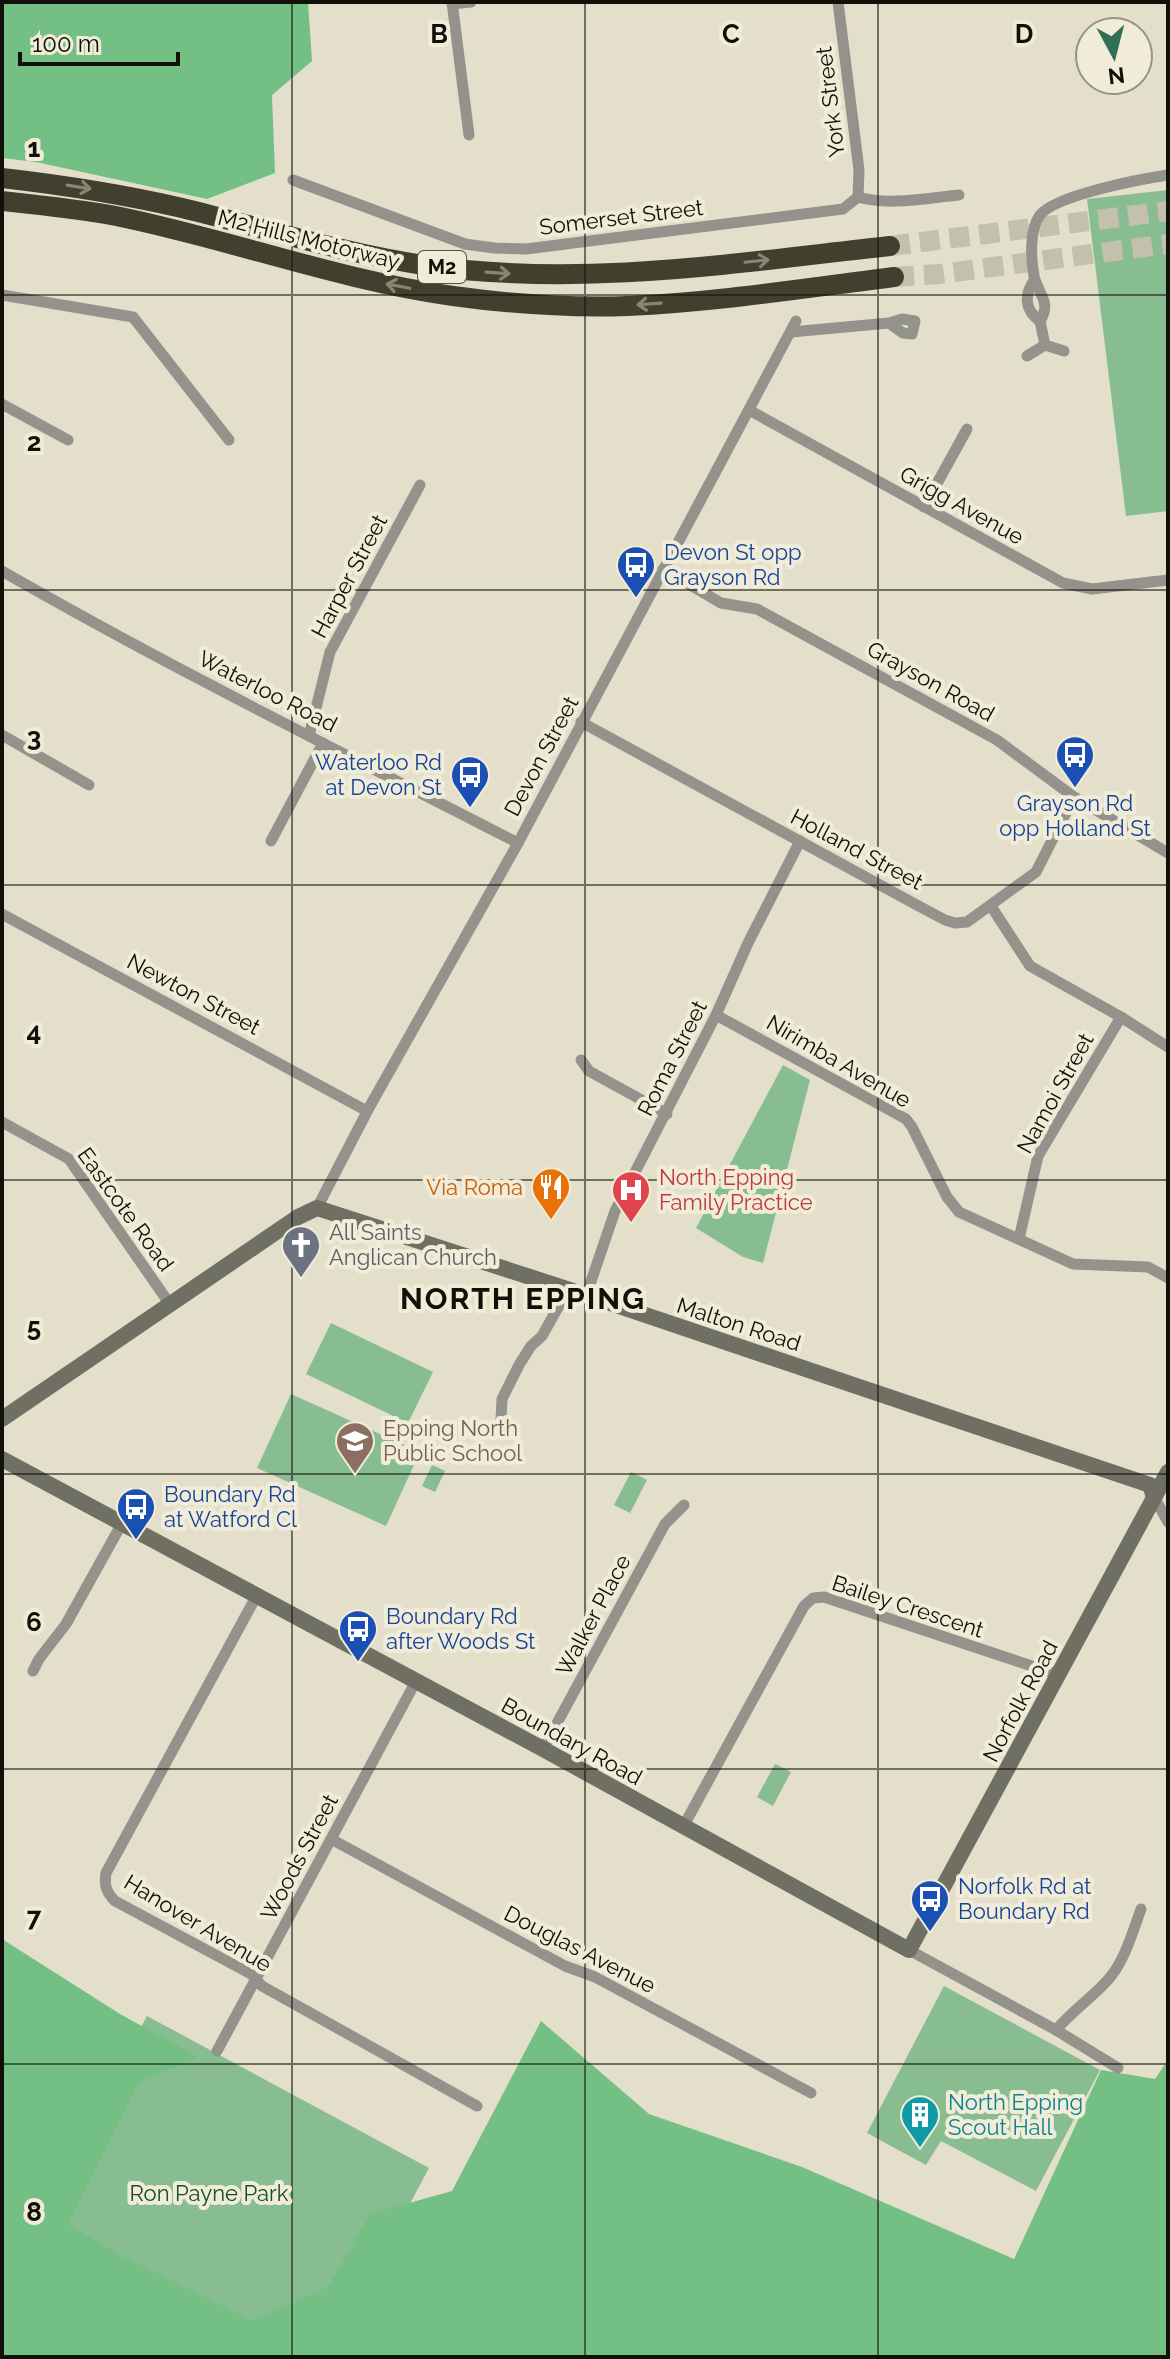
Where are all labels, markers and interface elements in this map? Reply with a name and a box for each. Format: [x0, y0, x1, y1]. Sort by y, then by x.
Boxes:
scale bar [20, 16, 178, 66]
north arrow [1074, 16, 1154, 96]
text: B [430, 19, 448, 49]
text: C [722, 19, 740, 49]
text: D [1015, 19, 1033, 49]
text: 100 m [32, 29, 100, 58]
street label: York Street [810, 45, 850, 159]
text: N [1107, 62, 1126, 90]
text: 1 [28, 133, 41, 163]
one-way arrow [66, 181, 92, 196]
street label: Somerset Street [538, 194, 705, 240]
street label: M2 Hills Motorway [215, 204, 403, 274]
road number: M2 [418, 251, 466, 283]
one-way arrow [743, 253, 770, 268]
one-way arrow [484, 266, 511, 281]
one-way arrow [386, 278, 411, 293]
one-way arrow [637, 297, 663, 312]
text: 2 [27, 427, 41, 457]
street label: Grigg Avenue [896, 460, 1029, 550]
street label: Harper Street [306, 509, 393, 642]
place label: Devon St opp Grayson Rd [664, 539, 802, 590]
bus stop icon: Devon St opp Grayson Rd [615, 544, 657, 599]
street label: Grayson Road [863, 635, 999, 727]
street label: Waterloo Road [194, 645, 342, 737]
street label: Devon Street [498, 691, 584, 820]
text: 3 [27, 722, 41, 752]
bus stop icon: Grayson Rd opp Holland St [1054, 734, 1096, 789]
place label: Waterloo Rd at Devon St [315, 749, 443, 800]
bus stop icon: Waterloo Rd at Devon St [449, 754, 491, 809]
place label: Grayson Rd opp Holland St [999, 790, 1151, 841]
street label: Holland Street [786, 803, 928, 895]
street label: Newton Street [123, 948, 266, 1040]
street label: Roma Street [632, 995, 712, 1120]
street label: Nirimba Avenue [762, 1009, 916, 1113]
text: 4 [27, 1017, 41, 1047]
street label: Namoi Street [1011, 1028, 1099, 1158]
street label: Eastcote Road [72, 1142, 180, 1276]
place label: North Epping Family Practice [659, 1164, 813, 1215]
restaurant icon: Via Roma [530, 1166, 572, 1221]
hospital icon: North Epping Family Practice [610, 1169, 652, 1224]
place label: Via Roma [426, 1174, 523, 1200]
place label: All Saints Anglican Church [329, 1219, 497, 1270]
church icon: All Saints Anglican Church [280, 1224, 322, 1279]
district label: NORTH EPPING [400, 1281, 646, 1316]
street label: Malton Road [674, 1292, 804, 1356]
text: 5 [27, 1312, 41, 1342]
place label: Epping North Public School [383, 1415, 522, 1466]
school or university icon: Epping North Public School [334, 1420, 376, 1475]
place label: Boundary Rd at Watford Cl [164, 1481, 297, 1532]
bus stop icon: Boundary Rd at Watford Cl [115, 1486, 157, 1541]
street label: Walker Place [550, 1550, 636, 1680]
street label: Bailey Crescent [829, 1569, 988, 1643]
place label: Boundary Rd after Woods St [386, 1603, 536, 1654]
text: 6 [26, 1607, 42, 1637]
bus stop icon: Boundary Rd after Woods St [337, 1608, 379, 1663]
street label: Norfolk Road [977, 1636, 1063, 1766]
street label: Boundary Road [497, 1692, 647, 1790]
street label: Woods Street [255, 1789, 343, 1924]
street label: Hanover Avenue [120, 1869, 276, 1977]
place label: Norfolk Rd at Boundary Rd [958, 1873, 1092, 1924]
bus stop icon: Norfolk Rd at Boundary Rd [909, 1878, 951, 1933]
street label: Douglas Avenue [500, 1900, 660, 1998]
text: 7 [27, 1902, 42, 1932]
place label: North Epping Scout Hall [948, 2089, 1083, 2140]
building icon: North Epping Scout Hall [899, 2094, 941, 2149]
park label: Ron Payne Park [130, 2180, 289, 2206]
text: 8 [26, 2197, 42, 2227]

